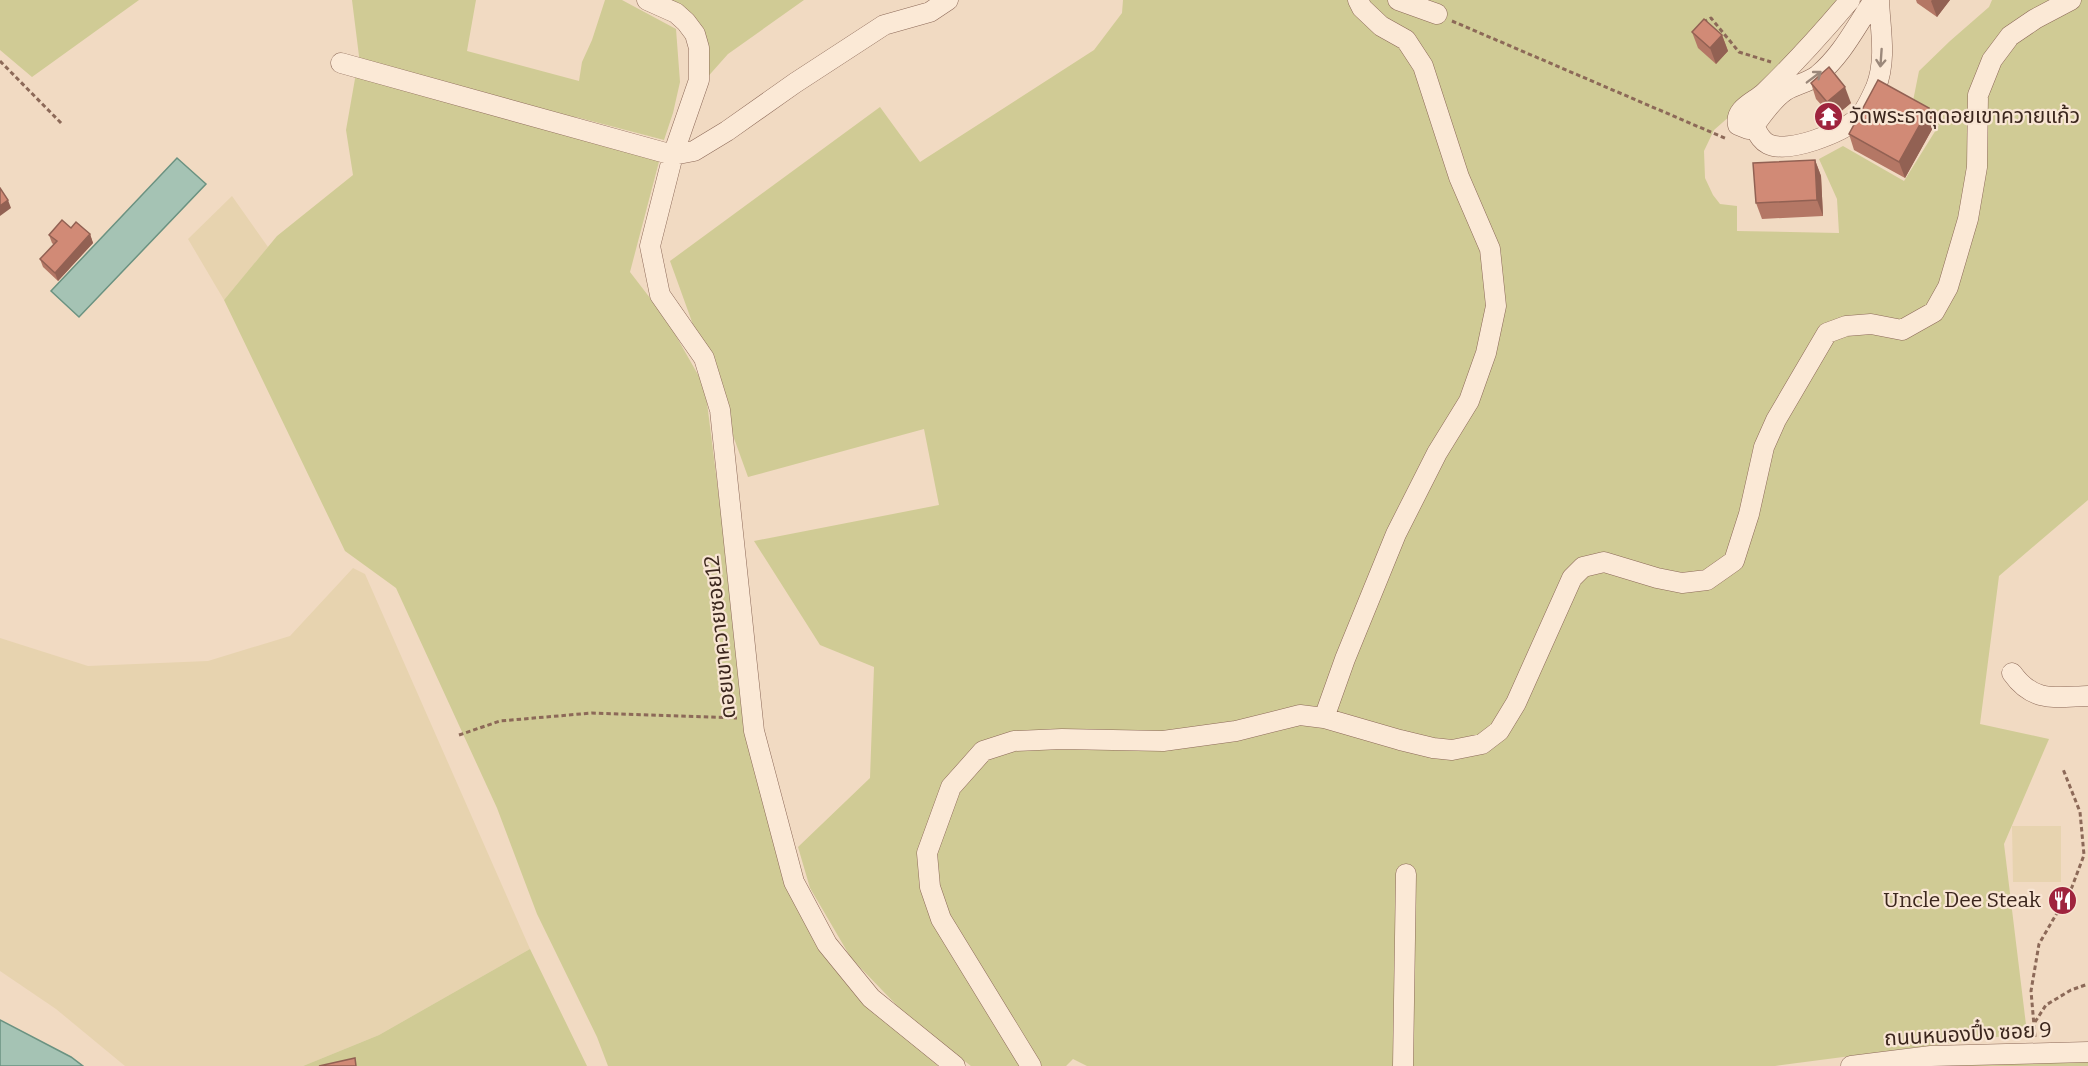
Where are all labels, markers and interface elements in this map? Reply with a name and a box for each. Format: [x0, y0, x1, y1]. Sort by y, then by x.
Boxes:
one-way arrow [1875, 48, 1886, 68]
one-way arrow [1806, 70, 1822, 83]
temple icon: วัดพระธาตุดอยเขาควายแก้ว [1812, 100, 1844, 132]
place label: วัดพระธาตุดอยเขาควายแก้ว [1849, 103, 2080, 129]
street label: ดอยเขาควายซอย12 [699, 554, 741, 720]
restaurant icon: Uncle Dee Steak [2046, 884, 2078, 916]
place label: Uncle Dee Steak [1883, 887, 2041, 913]
street label: ถนนหนองปึ๋ง ซอย 9 [1883, 1015, 2052, 1051]

